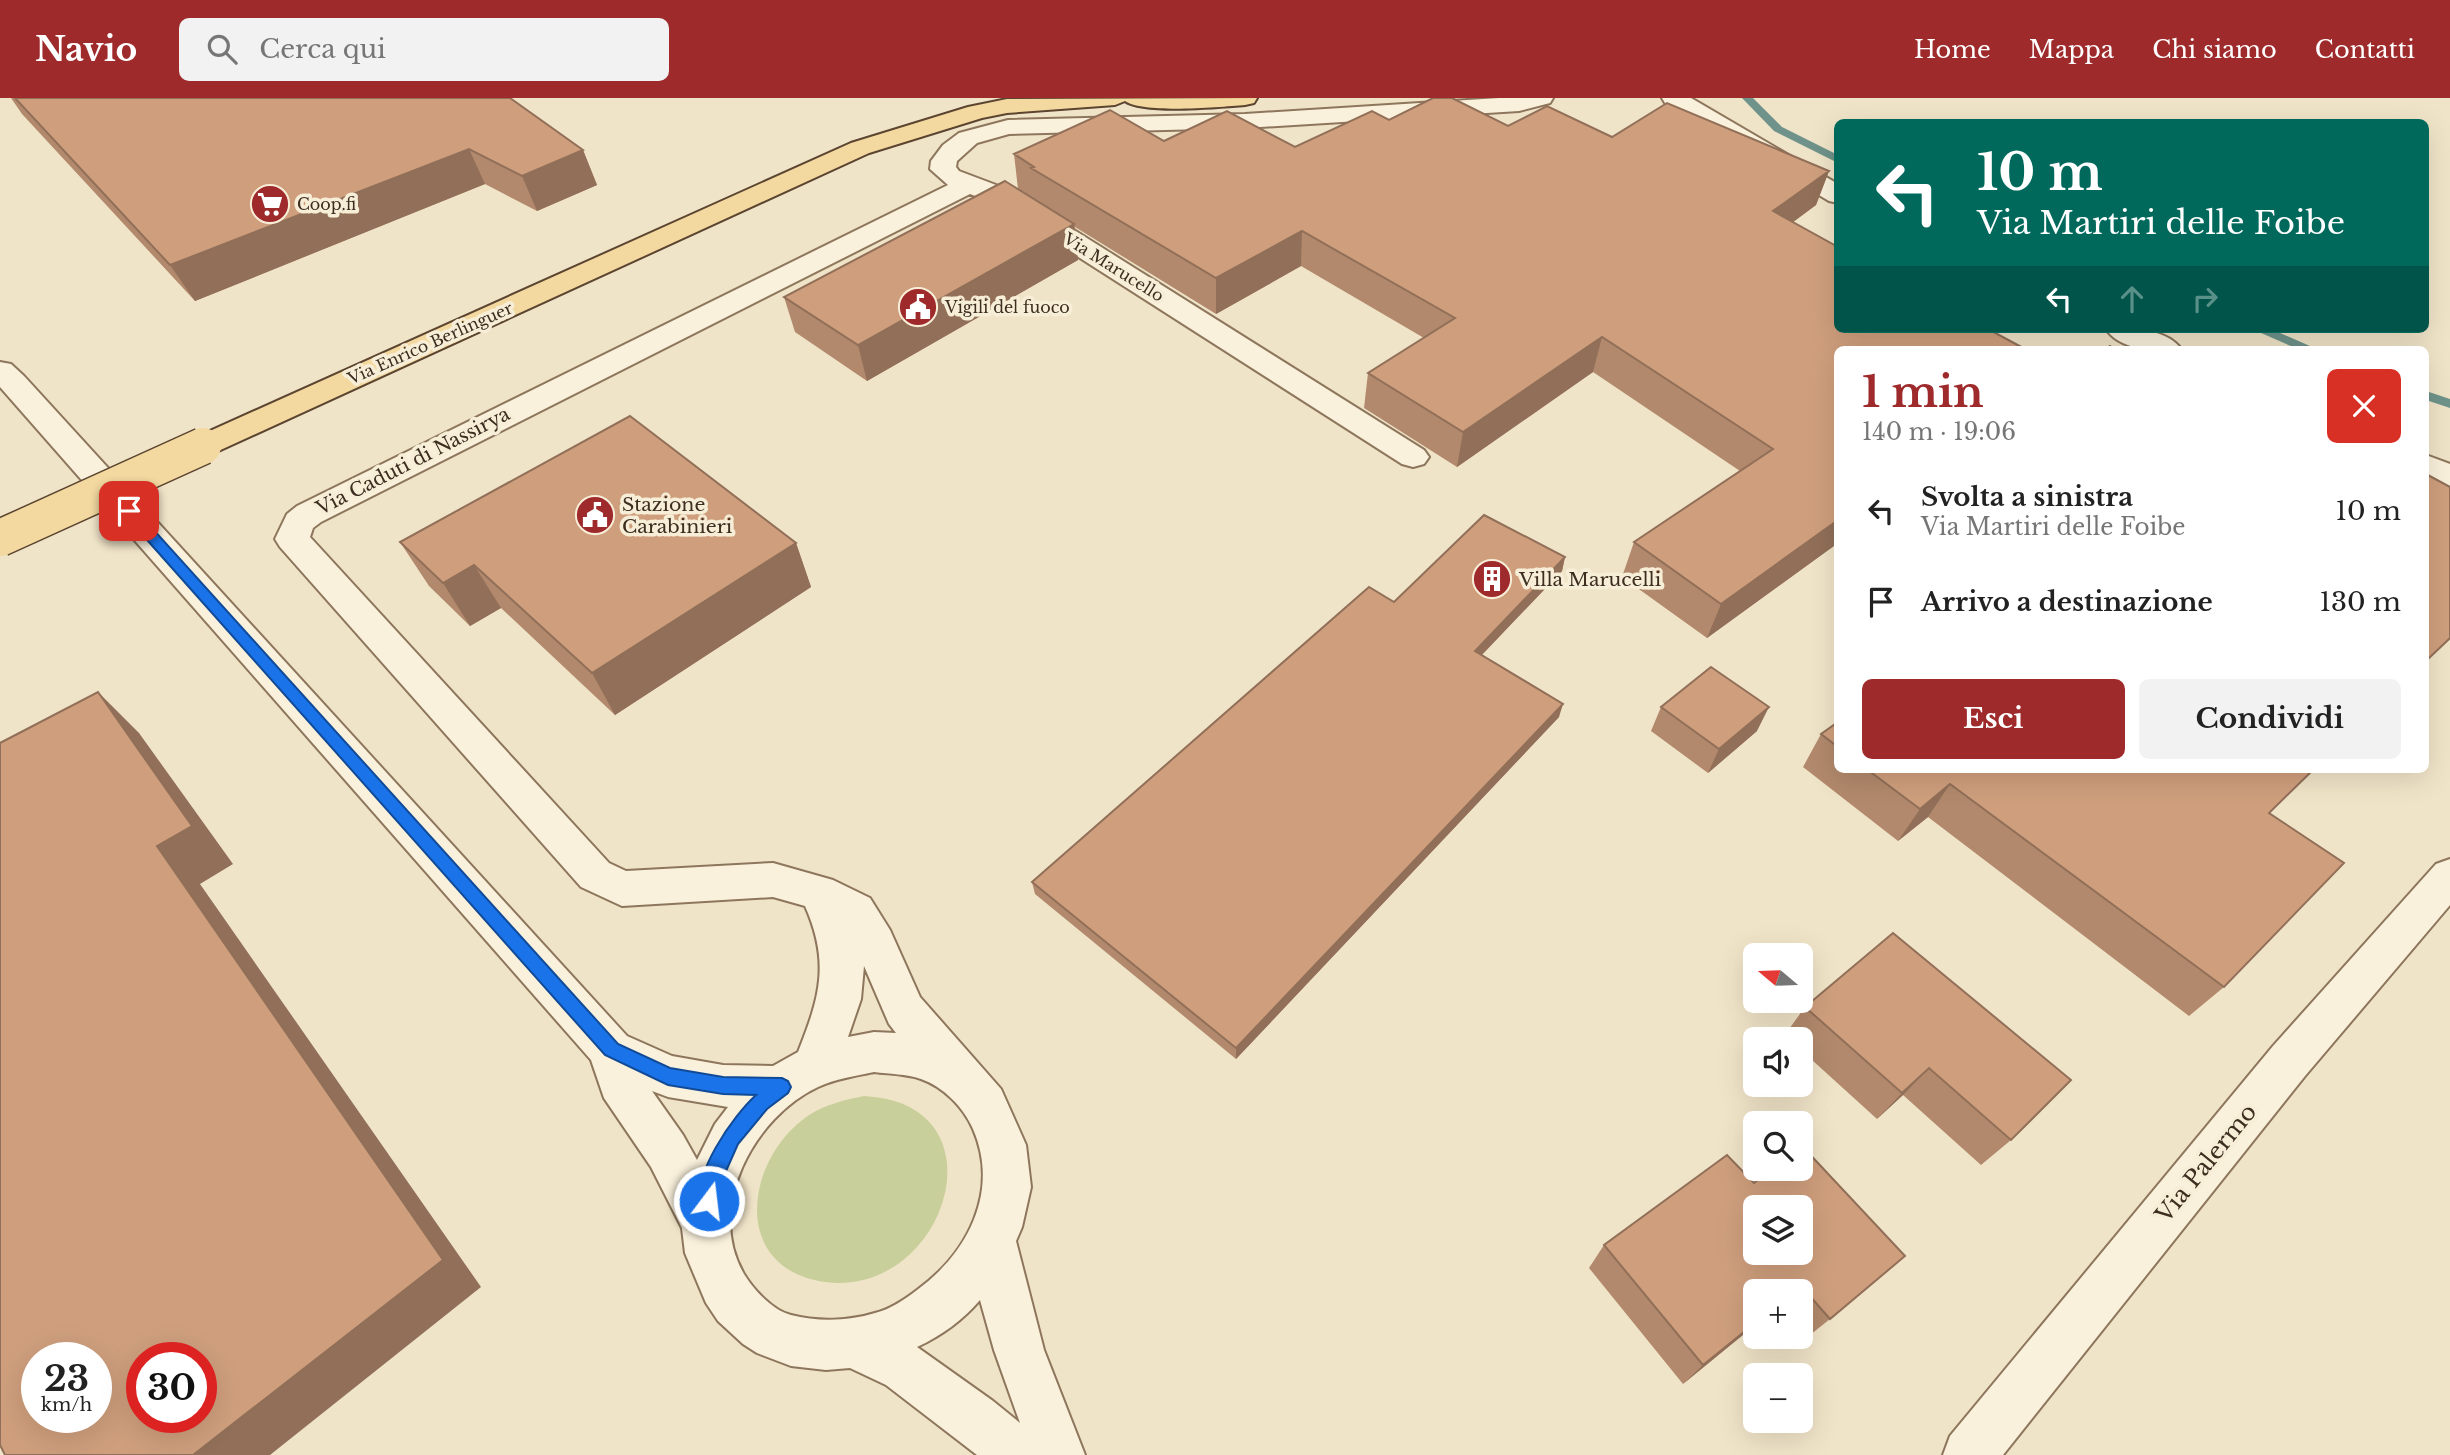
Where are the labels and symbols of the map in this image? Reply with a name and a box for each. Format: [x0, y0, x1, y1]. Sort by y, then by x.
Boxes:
supermarket icon: Coop.fi [249, 183, 291, 225]
place label: Coop.fi [297, 194, 356, 214]
street label: Via Marucello [1059, 228, 1168, 306]
public building icon: Vigili del fuoco [897, 286, 939, 328]
street label: Via Enrico Berlinguer [344, 297, 516, 389]
place label: Vigili del fuoco [944, 297, 1070, 317]
street label: Via Caduti di Nassirya [311, 402, 514, 520]
pin [99, 481, 159, 541]
place label: Stazione Carabinieri [622, 493, 733, 538]
public building icon: Stazione Carabinieri [574, 494, 616, 536]
building icon: Villa Marucelli [1471, 558, 1513, 600]
place label: Villa Marucelli [1518, 568, 1662, 591]
north arrow [1743, 943, 1813, 1013]
street label: Via Palermo [2149, 1098, 2262, 1229]
position arrow [672, 1164, 746, 1238]
speed limit sign: 30 [126, 1342, 217, 1433]

